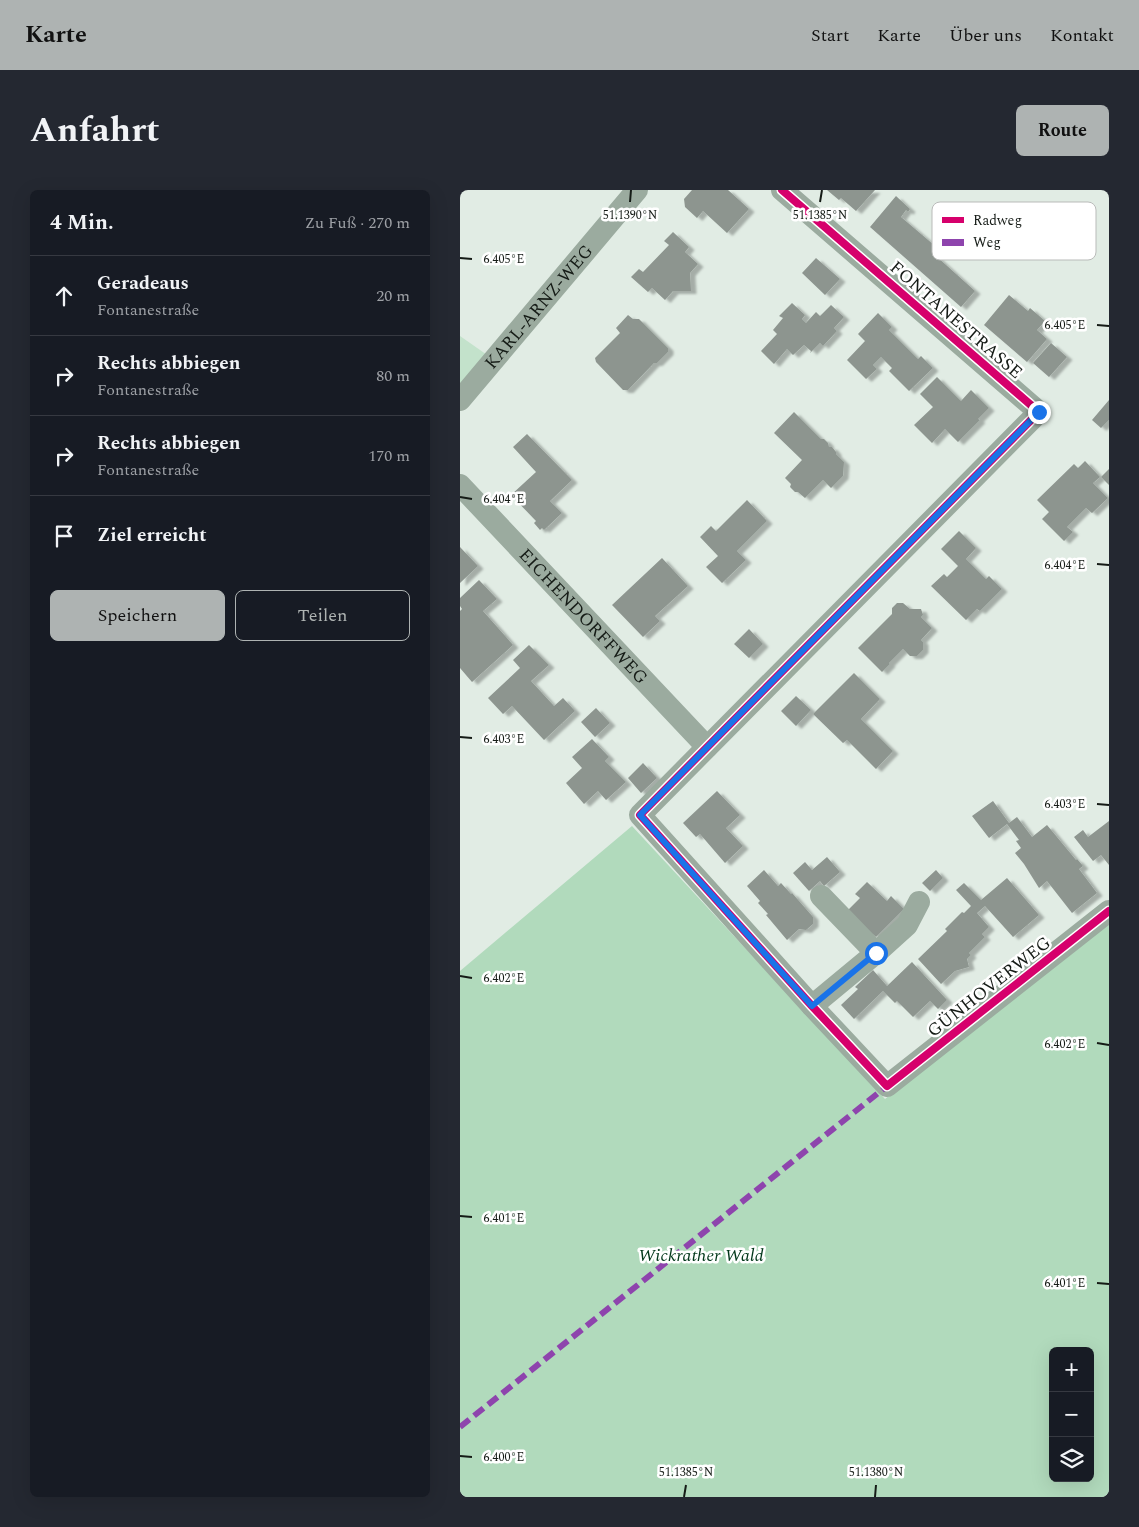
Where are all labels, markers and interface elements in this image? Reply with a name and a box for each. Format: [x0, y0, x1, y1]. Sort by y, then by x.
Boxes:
text: Karte [25, 17, 87, 53]
text: Start [811, 22, 849, 49]
text: Karte [877, 22, 921, 49]
text: Über uns [949, 22, 1022, 49]
text: Kontakt [1050, 22, 1114, 49]
text: Anfahrt [30, 104, 160, 157]
button: Route [1016, 105, 1109, 156]
legend [932, 202, 1096, 260]
text: 51.1390°N [603, 206, 657, 225]
text: 51.1385°N [793, 206, 847, 225]
text: 4 Min. [50, 207, 114, 239]
text: Radweg [973, 210, 1022, 231]
text: Zu Fuß · 270 m [305, 211, 410, 235]
text: Weg [973, 232, 1001, 253]
street label: KARL-ARNZ-WEG [478, 238, 599, 375]
text: 6.405°E [484, 250, 524, 269]
street label: FONTANESTRASSE [883, 254, 1029, 386]
text: Geradeaus [97, 269, 189, 298]
icon: ahead [50, 282, 78, 310]
text: 20 m [376, 284, 410, 308]
text: Fontanestraße [97, 298, 199, 322]
text: 6.405°E [1045, 316, 1085, 335]
text: Rechts abbiegen [97, 349, 241, 378]
icon: right [50, 362, 78, 390]
text: 80 m [376, 364, 410, 388]
text: Fontanestraße [97, 378, 199, 402]
route end [1028, 401, 1051, 424]
text: Rechts abbiegen [97, 429, 241, 458]
icon: right [50, 442, 78, 470]
text: 170 m [368, 444, 410, 468]
text: Fontanestraße [97, 458, 199, 482]
text: 6.404°E [484, 490, 524, 509]
text: Ziel erreicht [97, 521, 207, 550]
icon: arrive [50, 522, 78, 550]
street label: EICHENDORFFWEG [512, 542, 654, 690]
text: 6.404°E [1045, 556, 1085, 575]
button: Speichern [50, 590, 225, 641]
button: Teilen [235, 590, 410, 641]
text: 6.403°E [484, 730, 524, 749]
text: 6.403°E [1045, 795, 1085, 814]
street label: GÜNHOVERWEG [921, 930, 1057, 1044]
route start [865, 942, 888, 965]
text: 6.402°E [484, 969, 524, 988]
text: 6.402°E [1045, 1035, 1085, 1054]
text: 6.401°E [484, 1209, 524, 1228]
park label: Wickrather Wald [638, 1242, 764, 1269]
text: 6.401°E [1045, 1274, 1085, 1293]
map controls [1049, 1347, 1094, 1482]
button: + [1049, 1347, 1094, 1392]
button: − [1049, 1392, 1094, 1437]
button: layers [1049, 1437, 1094, 1482]
text: 6.400°E [484, 1448, 524, 1467]
text: 51.1385°N [659, 1463, 713, 1482]
text: 51.1380°N [849, 1463, 903, 1482]

